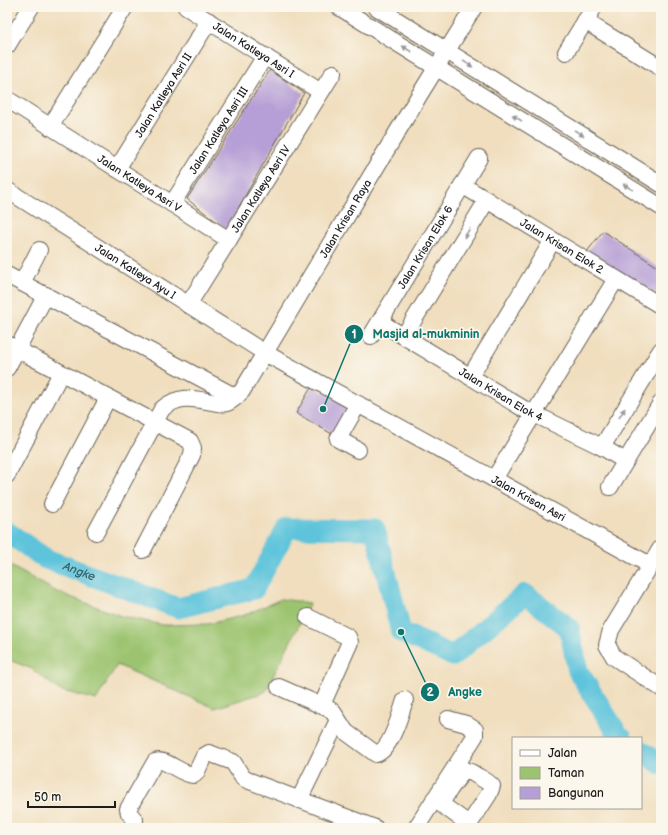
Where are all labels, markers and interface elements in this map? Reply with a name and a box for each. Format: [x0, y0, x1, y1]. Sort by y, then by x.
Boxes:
street label: Jalan Katleya Asri I [210, 20, 297, 81]
one-way arrow [402, 45, 412, 53]
street label: Jalan Katleya Asri II [132, 50, 195, 140]
one-way arrow [462, 61, 474, 68]
street label: Jalan Katleya Asri III [186, 84, 251, 177]
one-way arrow [512, 114, 522, 122]
one-way arrow [574, 129, 584, 137]
street label: Jalan Katleya Asri IV [229, 143, 293, 235]
street label: Jalan Katleya Asri V [95, 152, 184, 215]
street label: Jalan Krisan Raya [317, 177, 374, 260]
one-way arrow [622, 183, 634, 190]
street label: Jalan Krisan Elok 6 [395, 203, 456, 291]
street label: Jalan Krisan Elok 2 [518, 216, 606, 277]
one-way arrow [463, 227, 470, 239]
street label: Jalan Katleya Ayu I [92, 241, 179, 302]
callout: Masjid al-mukminin [344, 322, 487, 346]
text: 1 [351, 327, 357, 342]
text: Masjid al-mukminin [372, 327, 480, 342]
street label: Jalan Krisan Elok 4 [456, 365, 545, 424]
one-way arrow [619, 408, 626, 419]
street label: Jalan Krisan Asri [489, 473, 568, 524]
water label: Angke [60, 559, 98, 585]
callout: Angke [420, 680, 490, 704]
text: 2 [426, 685, 434, 700]
text: Angke [447, 685, 482, 700]
legend [512, 737, 642, 809]
text: Jalan [548, 746, 577, 761]
text: Taman [548, 766, 584, 781]
scale bar [28, 783, 115, 809]
text: Bangunan [548, 786, 604, 801]
text: 50 m [34, 790, 61, 805]

